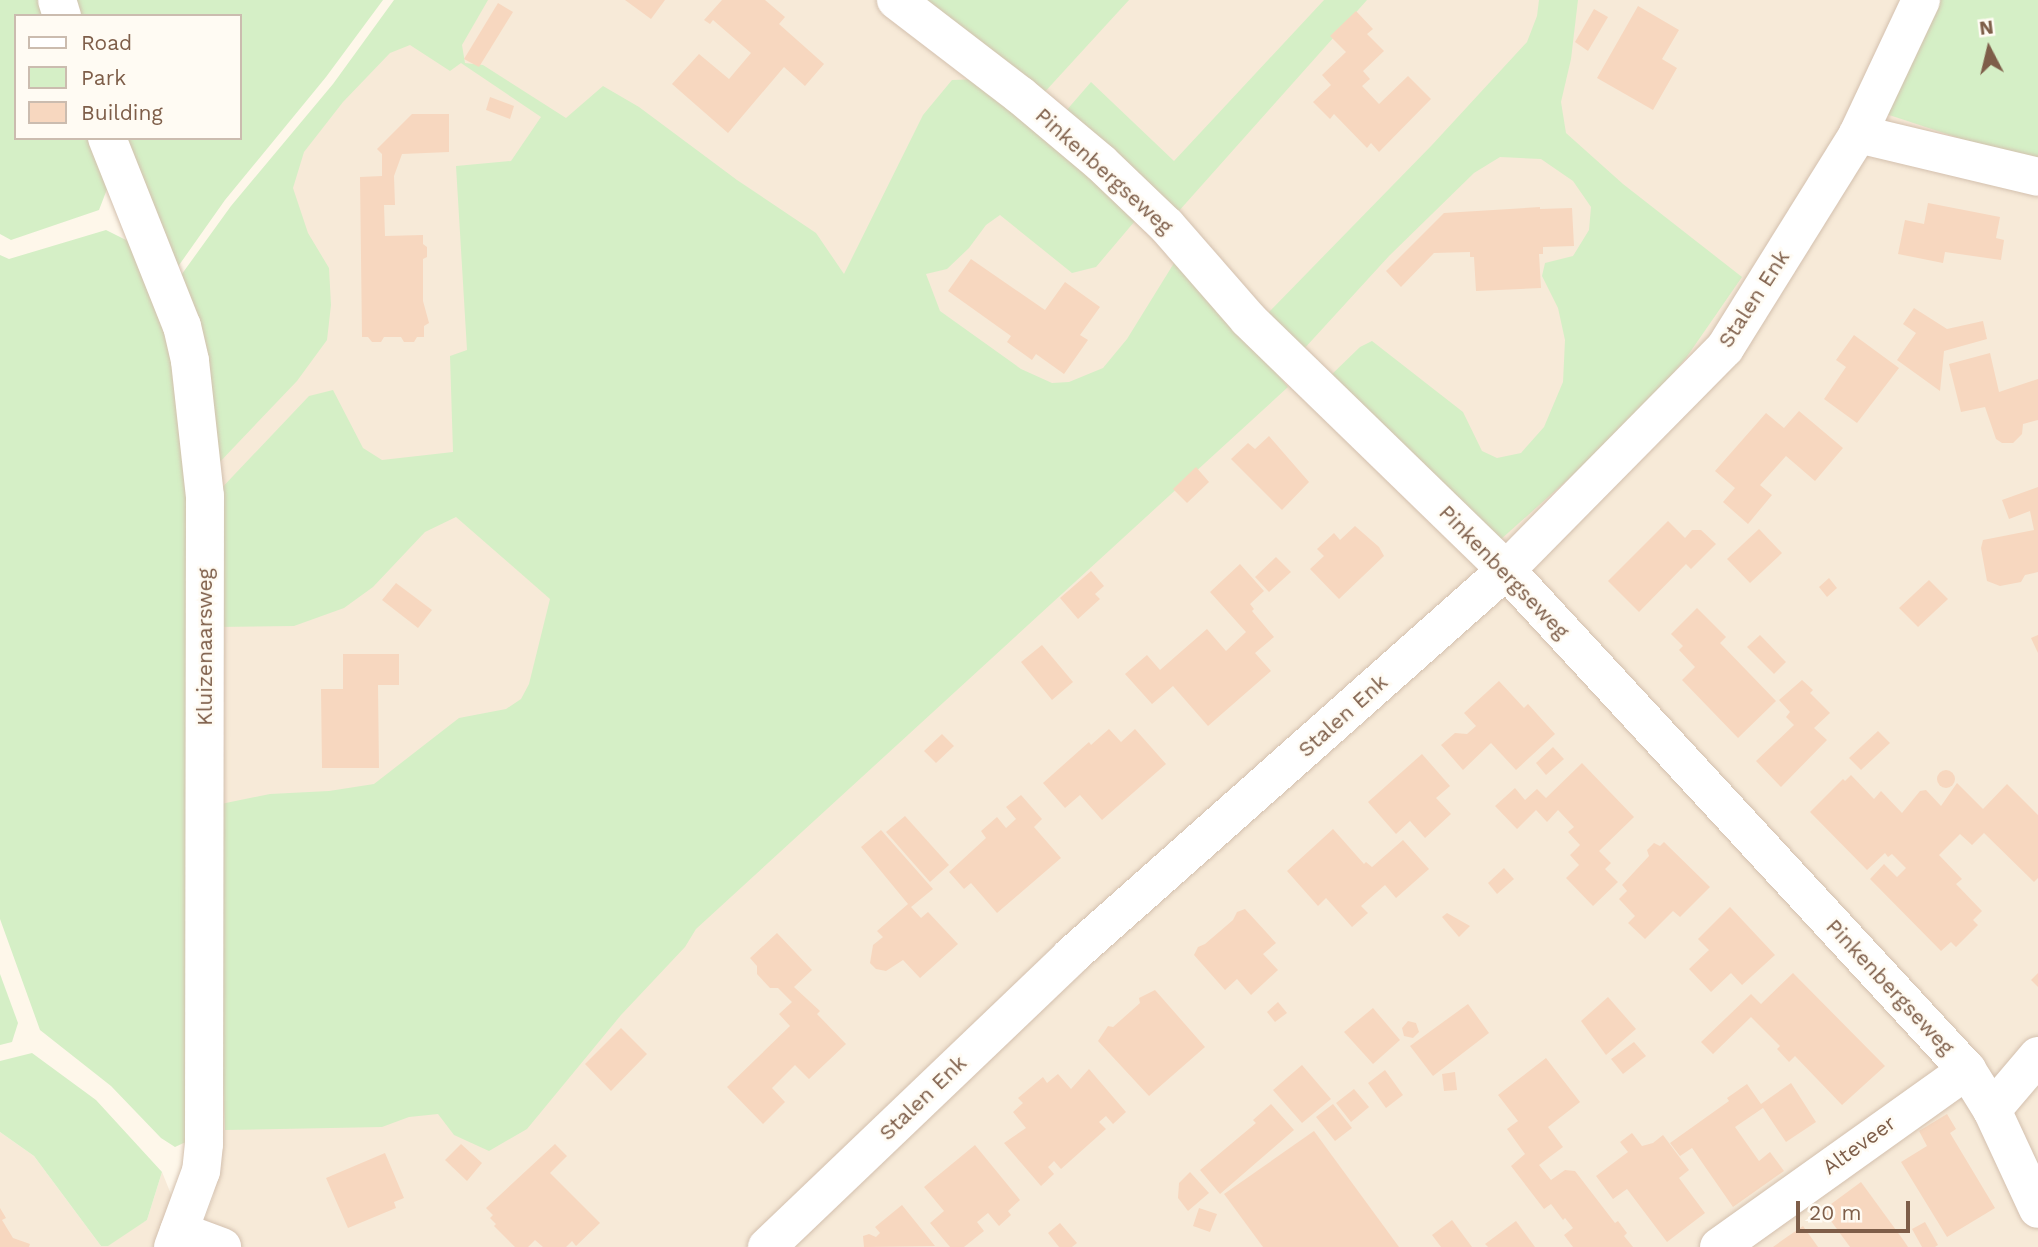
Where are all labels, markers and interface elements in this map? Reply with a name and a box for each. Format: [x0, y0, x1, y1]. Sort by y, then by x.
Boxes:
legend [14, 14, 242, 140]
north arrow [1954, 14, 2024, 84]
text: N [1978, 15, 1995, 40]
text: Road [81, 30, 132, 55]
text: Park [81, 65, 126, 90]
text: Building [81, 100, 163, 125]
street label: Pinkenbergseweg [1030, 103, 1178, 239]
street label: Stalen Enk [1713, 246, 1795, 352]
street label: Pinkenbergseweg [1434, 500, 1574, 644]
street label: Kluizenaarsweg [192, 568, 218, 726]
street label: Stalen Enk [1293, 669, 1393, 763]
street label: Pinkenbergseweg [1821, 914, 1959, 1060]
street label: Stalen Enk [874, 1050, 972, 1146]
street label: Alteveer [1818, 1110, 1900, 1180]
scale bar [1800, 1188, 1914, 1232]
text: 20 m [1809, 1200, 1861, 1225]

